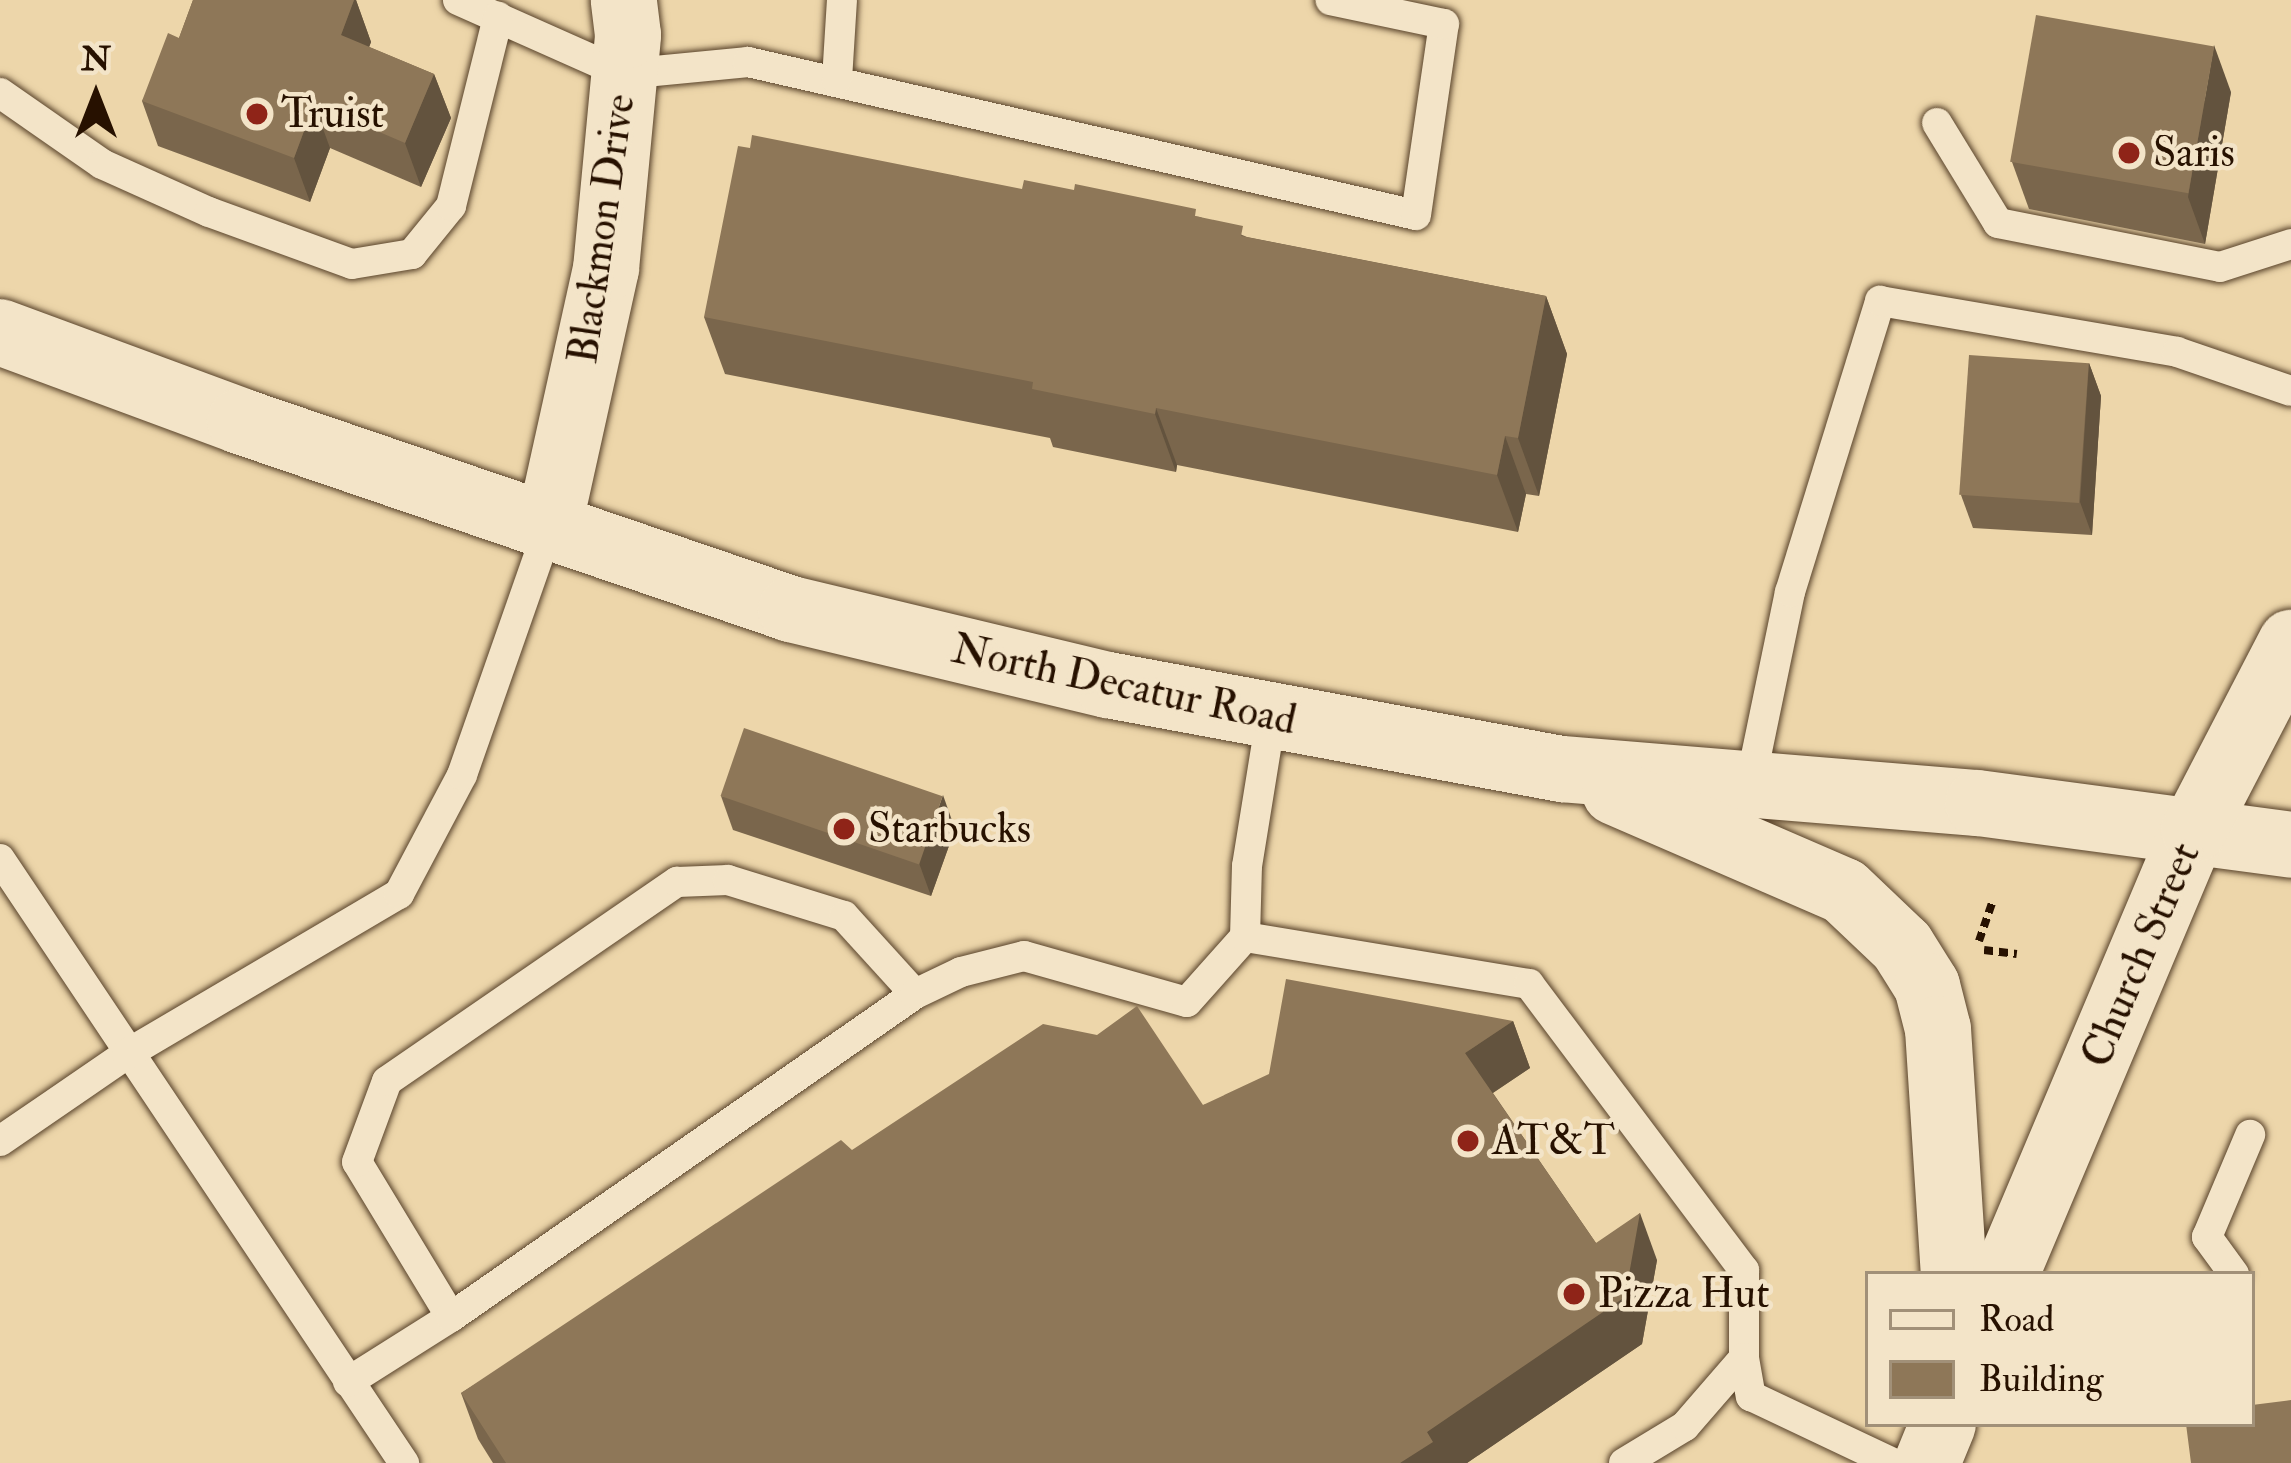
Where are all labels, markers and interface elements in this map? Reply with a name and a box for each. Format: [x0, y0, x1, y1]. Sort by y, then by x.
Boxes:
north arrow [36, 36, 156, 156]
text: N [81, 39, 111, 80]
place label: Truist [281, 89, 384, 139]
street label: Blackmon Drive [558, 91, 646, 367]
marker: Truist [244, 101, 270, 127]
place label: Saris [2153, 128, 2235, 178]
marker: Saris [2116, 140, 2142, 166]
street label: North Decatur Road [947, 624, 1301, 746]
place label: Starbucks [868, 804, 1031, 854]
marker: Starbucks [831, 816, 857, 842]
street label: Church Street [2071, 835, 2211, 1075]
place label: AT&T [1492, 1116, 1615, 1166]
marker: AT&T [1455, 1128, 1481, 1154]
place label: Pizza Hut [1598, 1269, 1770, 1319]
legend [1865, 1271, 2255, 1427]
marker: Pizza Hut [1561, 1281, 1587, 1307]
text: Road [1979, 1297, 2054, 1342]
text: Building [1979, 1357, 2103, 1402]

